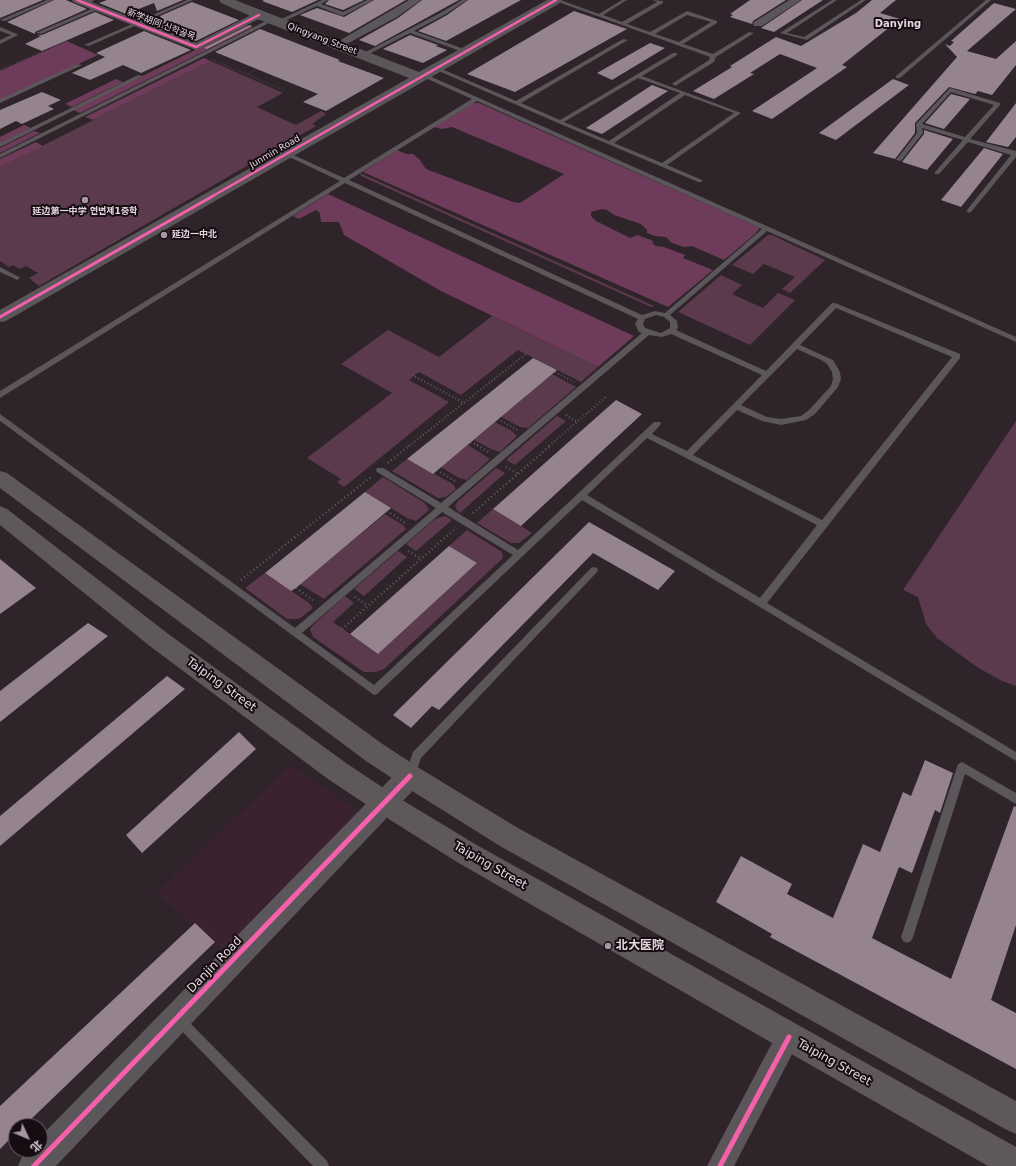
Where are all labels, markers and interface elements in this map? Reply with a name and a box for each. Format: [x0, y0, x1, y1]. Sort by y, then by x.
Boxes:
street label: 新学胡同 신학골목 [125, 7, 197, 43]
district label: Danying [875, 18, 921, 30]
street label: Qingyang Street [286, 21, 358, 57]
street label: Junmin Road [248, 133, 302, 171]
marker: 延边第一中学 연변제1중학 [80, 195, 90, 205]
place label: 延边第一中学 연변제1중학 [33, 207, 137, 217]
marker: 延边一中北 [159, 230, 169, 240]
place label: 延边一中北 [172, 230, 217, 240]
street label: Taiping Street [183, 655, 259, 715]
street label: Taiping Street [451, 839, 529, 893]
street label: Danjin Road [185, 934, 245, 996]
place label: 北大医院 [616, 939, 664, 953]
marker: 北大医院 [603, 941, 613, 951]
street label: Taiping Street [794, 1037, 874, 1089]
north arrow [8, 1118, 48, 1158]
text: 北 [28, 1138, 45, 1154]

